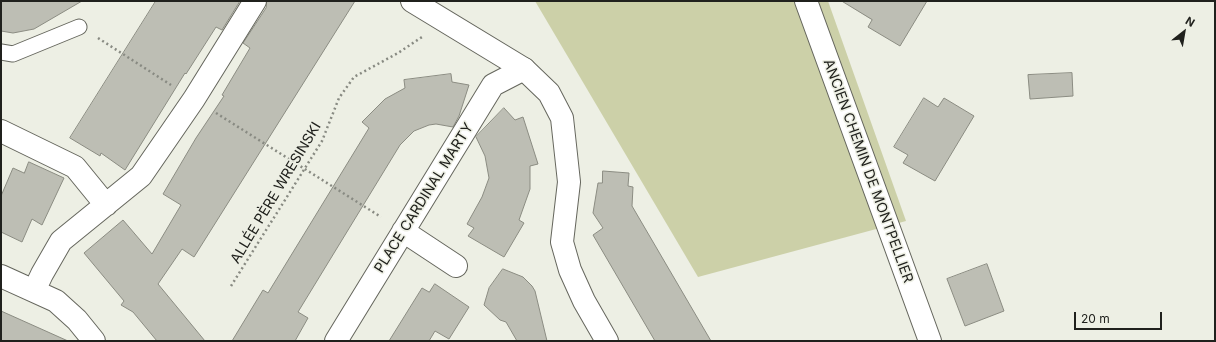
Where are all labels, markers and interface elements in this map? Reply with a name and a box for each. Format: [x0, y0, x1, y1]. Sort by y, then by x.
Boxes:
north arrow [1164, 12, 1204, 52]
text: N [1183, 14, 1197, 30]
street label: ANCIEN CHEMIN DE MONTPELLIER [820, 57, 916, 285]
street label: ALLÉE PÈRE WRESINSKI [227, 119, 325, 267]
street label: PLACE CARDINAL MARTY [371, 120, 477, 276]
scale bar [1076, 304, 1164, 330]
text: 20 m [1081, 311, 1110, 326]

